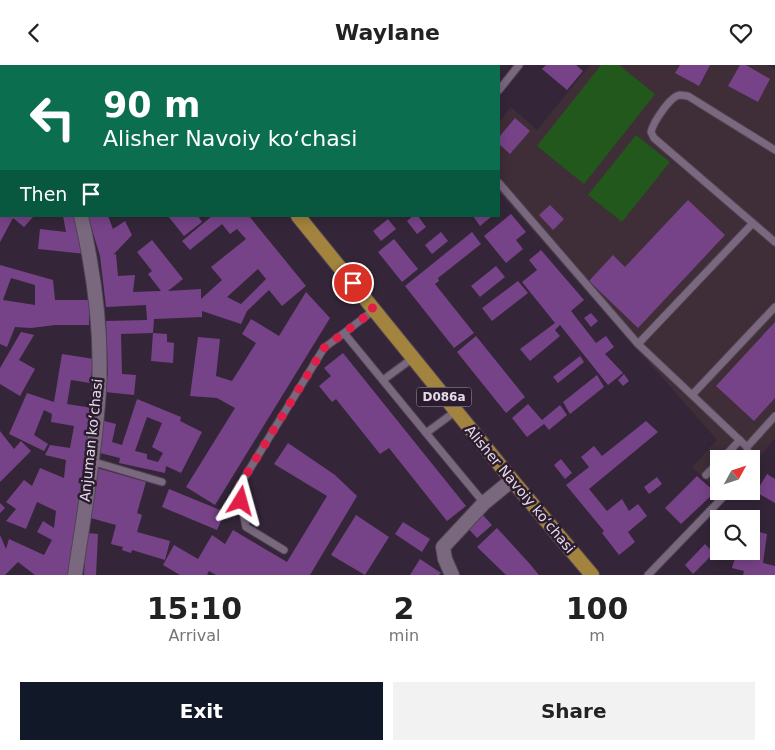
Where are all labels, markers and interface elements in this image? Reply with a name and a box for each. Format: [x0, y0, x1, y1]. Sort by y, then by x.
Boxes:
icon: back [20, 19, 48, 47]
icon: heart [727, 19, 755, 47]
text: Waylane [335, 20, 440, 45]
icon: left [20, 85, 85, 150]
text: 90 m [103, 85, 200, 125]
text: Alisher Navoiy koʻchasi [103, 126, 357, 151]
icon: arrive [77, 180, 105, 208]
text: Then [20, 183, 67, 205]
pin [332, 262, 374, 304]
icon: arrive [339, 269, 367, 297]
street label: Anjuman koʻchasi [77, 378, 105, 502]
road number: D086a [416, 387, 472, 407]
street label: Alisher Navoiy koʻchasi [462, 422, 578, 556]
north arrow [710, 450, 760, 500]
map controls [710, 450, 760, 560]
position arrow [214, 474, 266, 526]
button: search [710, 510, 760, 560]
text: 15:10 [147, 591, 242, 626]
text: 2 [393, 591, 414, 626]
text: 100 [566, 591, 628, 626]
text: Arrival [168, 626, 220, 645]
text: min [389, 626, 419, 645]
text: m [589, 626, 605, 645]
button: Exit [20, 682, 383, 740]
button: Share [393, 682, 755, 740]

